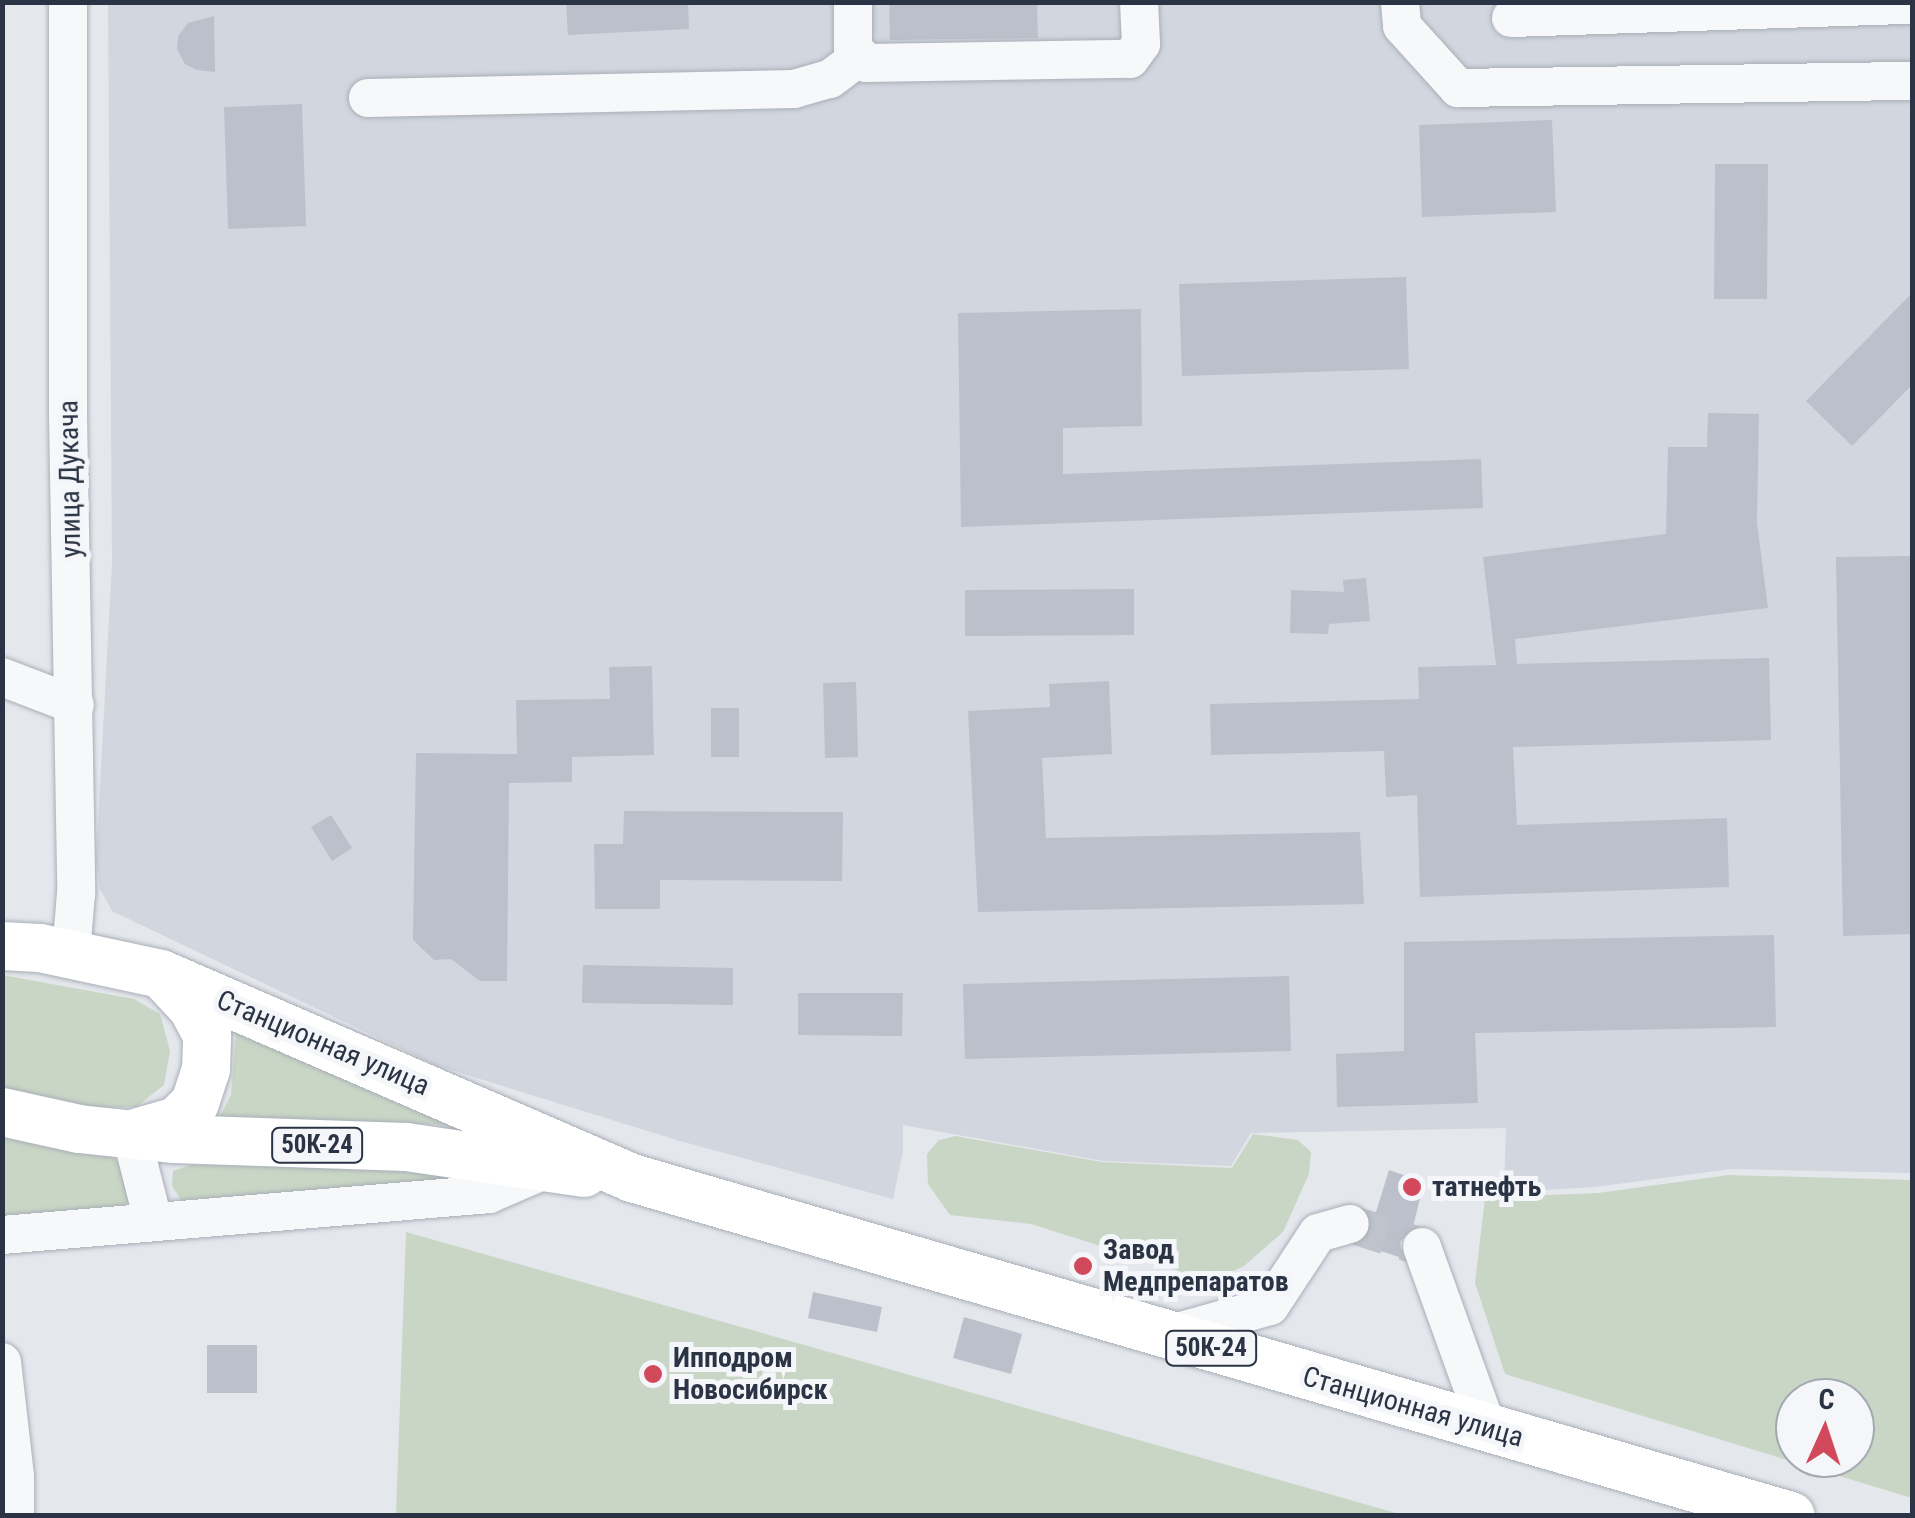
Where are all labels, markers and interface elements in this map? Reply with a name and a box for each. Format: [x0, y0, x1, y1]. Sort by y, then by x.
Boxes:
street label: улица Дукача [52, 400, 88, 558]
street label: Станционная улица [212, 983, 434, 1103]
road number: 50К-24 [270, 1125, 364, 1165]
place label: татнефть [1432, 1170, 1541, 1204]
marker: татнефть [1401, 1176, 1423, 1198]
place label: Завод Медпрепаратов [1103, 1233, 1289, 1299]
marker: Завод Медпрепаратов [1072, 1255, 1094, 1277]
road number: 50К-24 [1164, 1328, 1258, 1368]
place label: Ипподром Новосибирск [673, 1341, 828, 1407]
street label: Станционная улица [1299, 1359, 1527, 1455]
marker: Ипподром Новосибирск [642, 1363, 664, 1385]
north arrow [1775, 1378, 1875, 1478]
text: С [1818, 1383, 1835, 1416]

